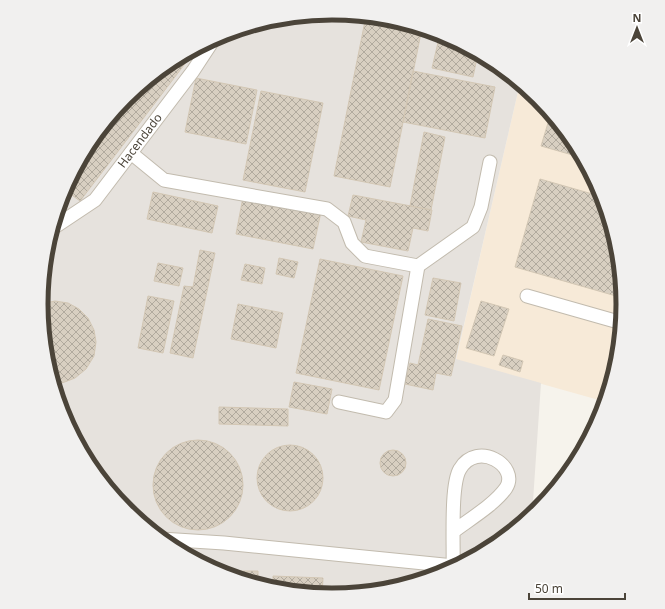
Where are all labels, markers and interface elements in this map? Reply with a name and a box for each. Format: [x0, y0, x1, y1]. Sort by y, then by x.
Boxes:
north arrow [617, 8, 657, 48]
text: N [633, 10, 641, 25]
street label: Hacendado [113, 110, 166, 171]
scale bar [529, 575, 625, 601]
text: 50 m [535, 580, 563, 597]

